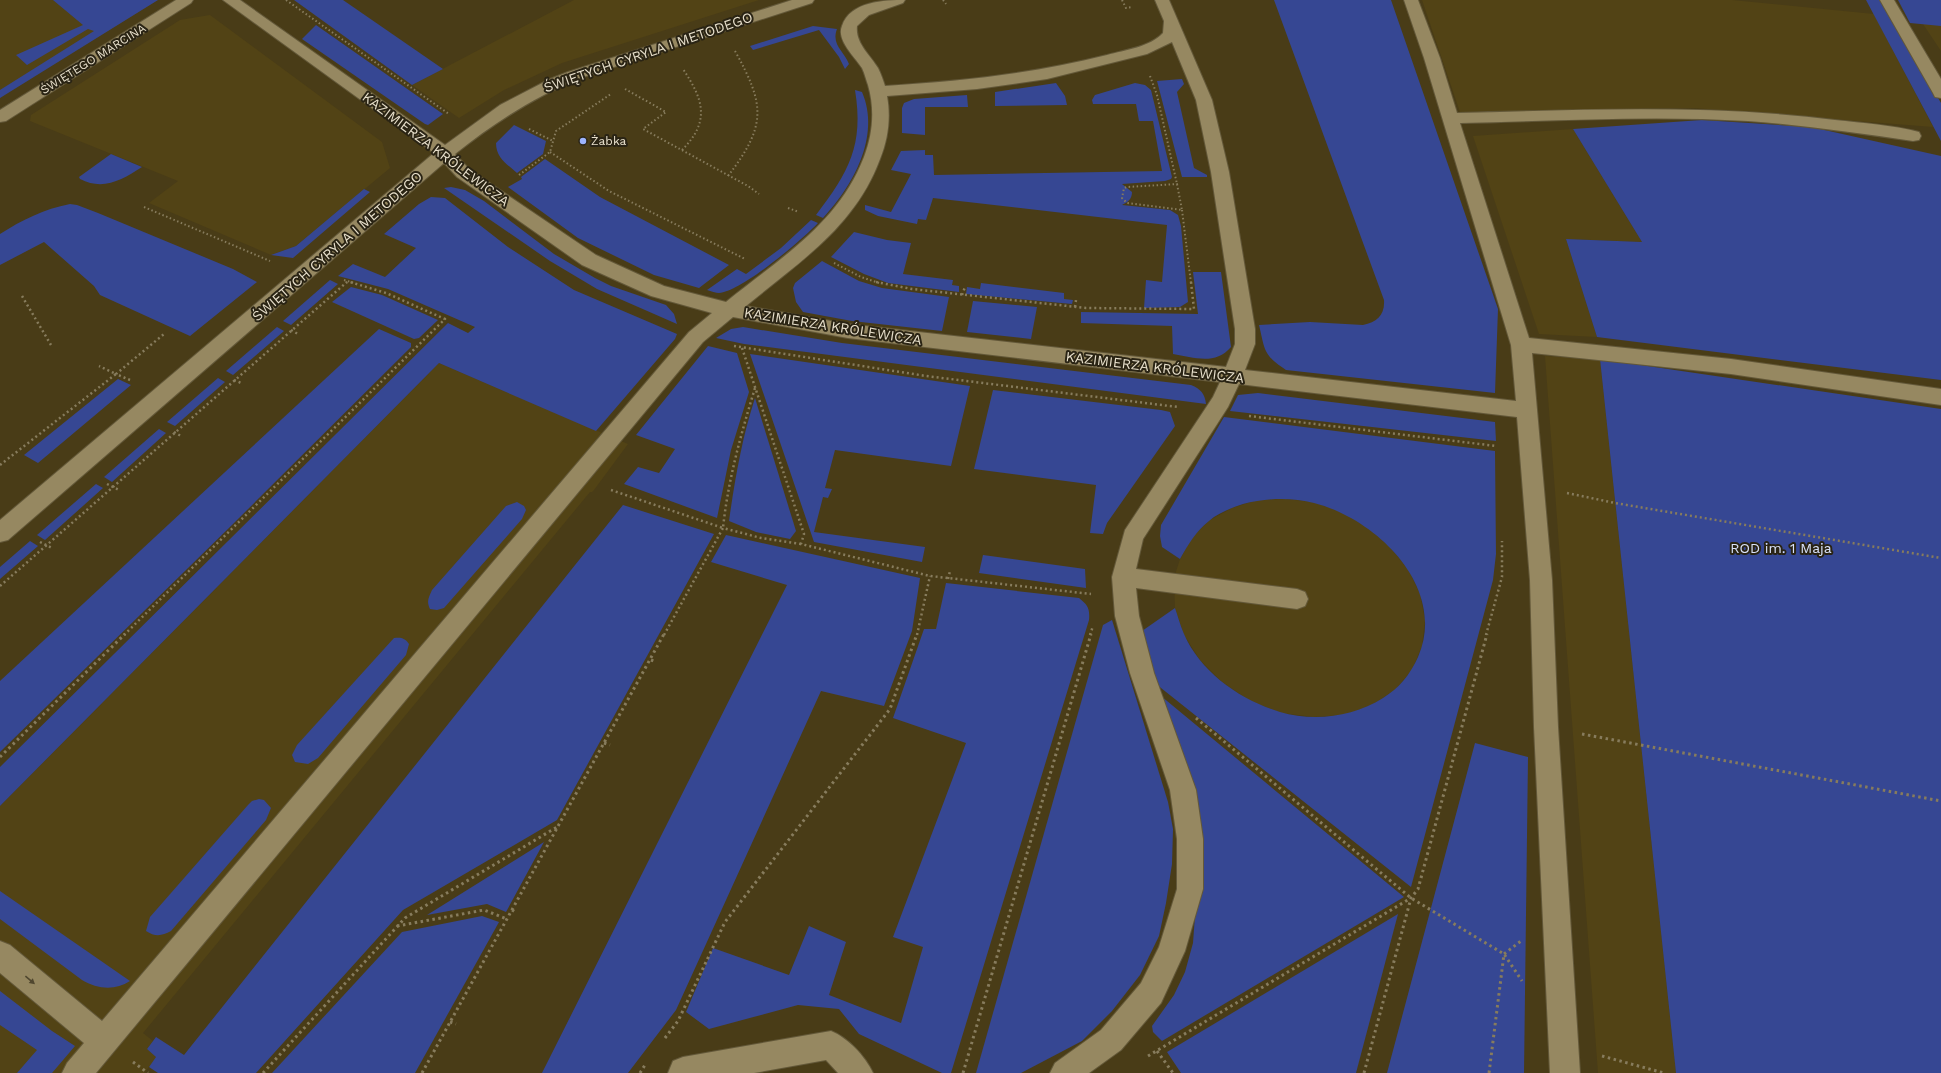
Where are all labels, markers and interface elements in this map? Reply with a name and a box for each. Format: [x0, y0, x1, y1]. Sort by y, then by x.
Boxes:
street label: ŚWIĘTYCH CYRYLA I METODEGO [541, 9, 755, 95]
street label: ŚWIĘTEGO MARCINA [38, 21, 148, 97]
street label: KAZIMIERZA KRÓLEWICZA [360, 89, 512, 209]
place label: Żabka [591, 134, 627, 148]
marker: Żabka [578, 136, 588, 146]
street label: ŚWIĘTYCH CYRYLA I METODEGO [249, 168, 425, 324]
street label: KAZIMIERZA KRÓLEWICZA [743, 304, 923, 348]
street label: KAZIMIERZA KRÓLEWICZA [1065, 348, 1245, 386]
park label: ROD im. 1 Maja [1730, 540, 1832, 556]
one-way arrow [25, 975, 35, 984]

